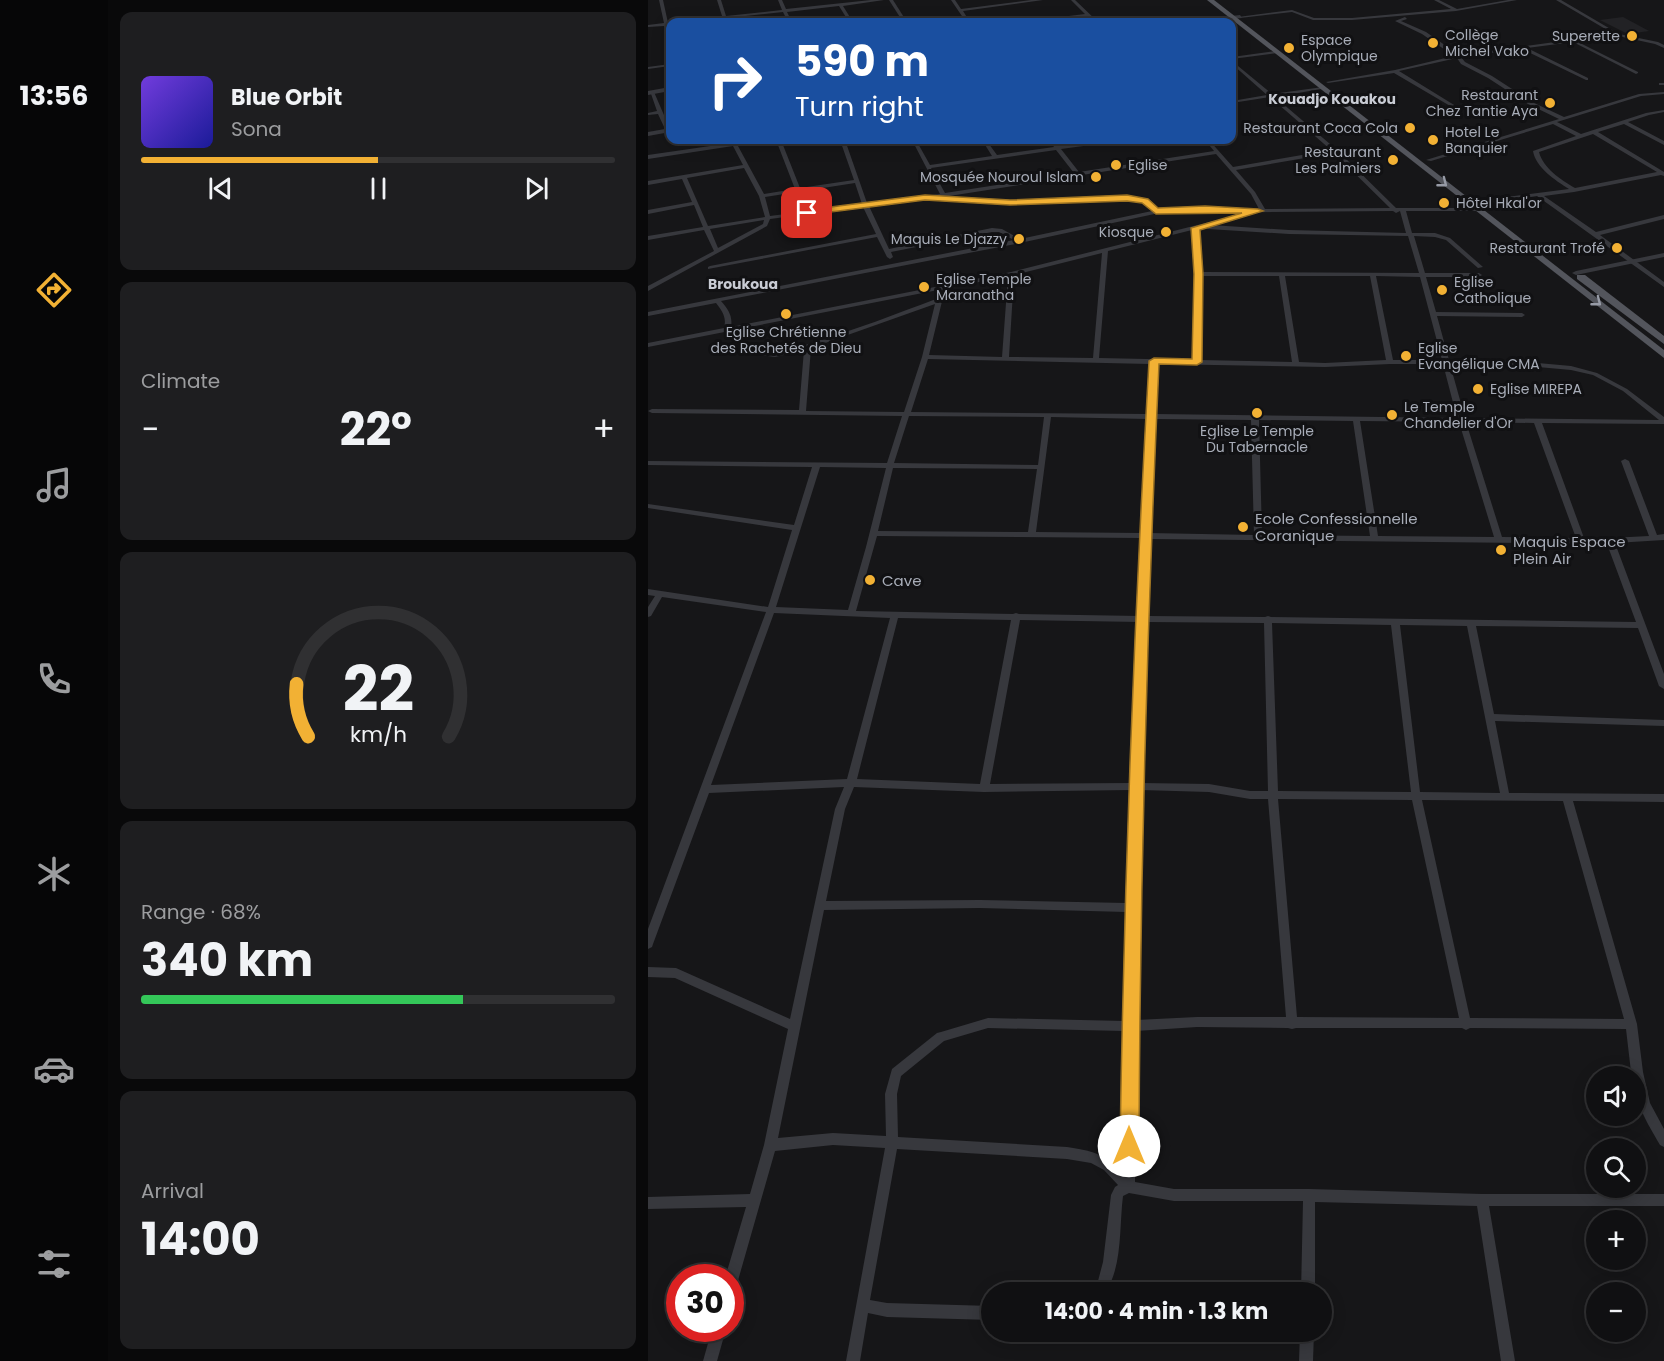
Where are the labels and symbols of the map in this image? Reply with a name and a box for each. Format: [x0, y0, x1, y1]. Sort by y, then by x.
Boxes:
place label: Collège Michel Vako [1445, 25, 1529, 61]
place label: Superette [1552, 26, 1620, 46]
marker: Superette [1625, 29, 1639, 43]
place label: Espace Olympique [1301, 30, 1378, 66]
marker: Collège Michel Vako [1426, 36, 1440, 50]
marker: Espace Olympique [1282, 41, 1296, 55]
place label: Restaurant Chez Tantie Aya [1426, 85, 1538, 121]
district label: Kouadjo Kouakou [1268, 89, 1396, 109]
marker: Restaurant Chez Tantie Aya [1543, 96, 1557, 110]
place label: Restaurant Coca Cola [1243, 118, 1398, 138]
marker: Restaurant Coca Cola [1403, 121, 1417, 135]
place label: Hotel Le Banquier [1445, 122, 1508, 158]
marker: Hotel Le Banquier [1426, 133, 1440, 147]
place label: Restaurant Les Palmiers [1295, 142, 1381, 178]
marker: Restaurant Les Palmiers [1386, 153, 1400, 167]
place label: Eglise [1128, 155, 1168, 175]
marker: Eglise [1109, 158, 1123, 172]
place label: Mosquée Nouroul Islam [920, 167, 1084, 187]
marker: Mosquée Nouroul Islam [1089, 170, 1103, 184]
one-way arrow [1436, 175, 1447, 186]
pin [781, 187, 832, 238]
place label: Hôtel Hkal'or [1456, 193, 1542, 213]
marker: Hôtel Hkal'or [1437, 196, 1451, 210]
place label: Kiosque [1099, 222, 1154, 242]
marker: Kiosque [1159, 225, 1173, 239]
place label: Maquis Le Djazzy [891, 229, 1007, 249]
marker: Maquis Le Djazzy [1012, 232, 1026, 246]
place label: Restaurant Trofé [1489, 238, 1605, 258]
marker: Restaurant Trofé [1610, 241, 1624, 255]
place label: Eglise Temple Maranatha [936, 269, 1032, 305]
place label: Eglise Catholique [1454, 272, 1532, 308]
district label: Broukoua [708, 274, 778, 294]
marker: Eglise Temple Maranatha [917, 280, 931, 294]
marker: Eglise Catholique [1435, 283, 1449, 297]
one-way arrow [1590, 295, 1601, 306]
marker: Eglise Chrétienne des Rachetés de Dieu [779, 307, 793, 321]
place label: Eglise Chrétienne des Rachetés de Dieu [711, 322, 862, 358]
place label: Eglise Evangélique CMA [1418, 338, 1540, 374]
marker: Eglise Evangélique CMA [1399, 349, 1413, 363]
place label: Eglise MIREPA [1490, 379, 1582, 399]
marker: Eglise MIREPA [1471, 382, 1485, 396]
place label: Le Temple Chandelier d'Or [1404, 397, 1513, 433]
marker: Eglise Le Temple Du Tabernacle [1250, 406, 1264, 420]
marker: Le Temple Chandelier d'Or [1385, 408, 1399, 422]
place label: Eglise Le Temple Du Tabernacle [1200, 421, 1314, 457]
place label: Ecole Confessionnelle Coranique [1255, 508, 1418, 546]
marker: Ecole Confessionnelle Coranique [1236, 520, 1250, 534]
place label: Maquis Espace Plein Air [1513, 531, 1626, 569]
marker: Maquis Espace Plein Air [1494, 543, 1508, 557]
place label: Cave [882, 570, 921, 591]
marker: Cave [863, 573, 877, 587]
position arrow [1097, 1114, 1161, 1178]
speed limit sign: 30 [666, 1264, 744, 1342]

